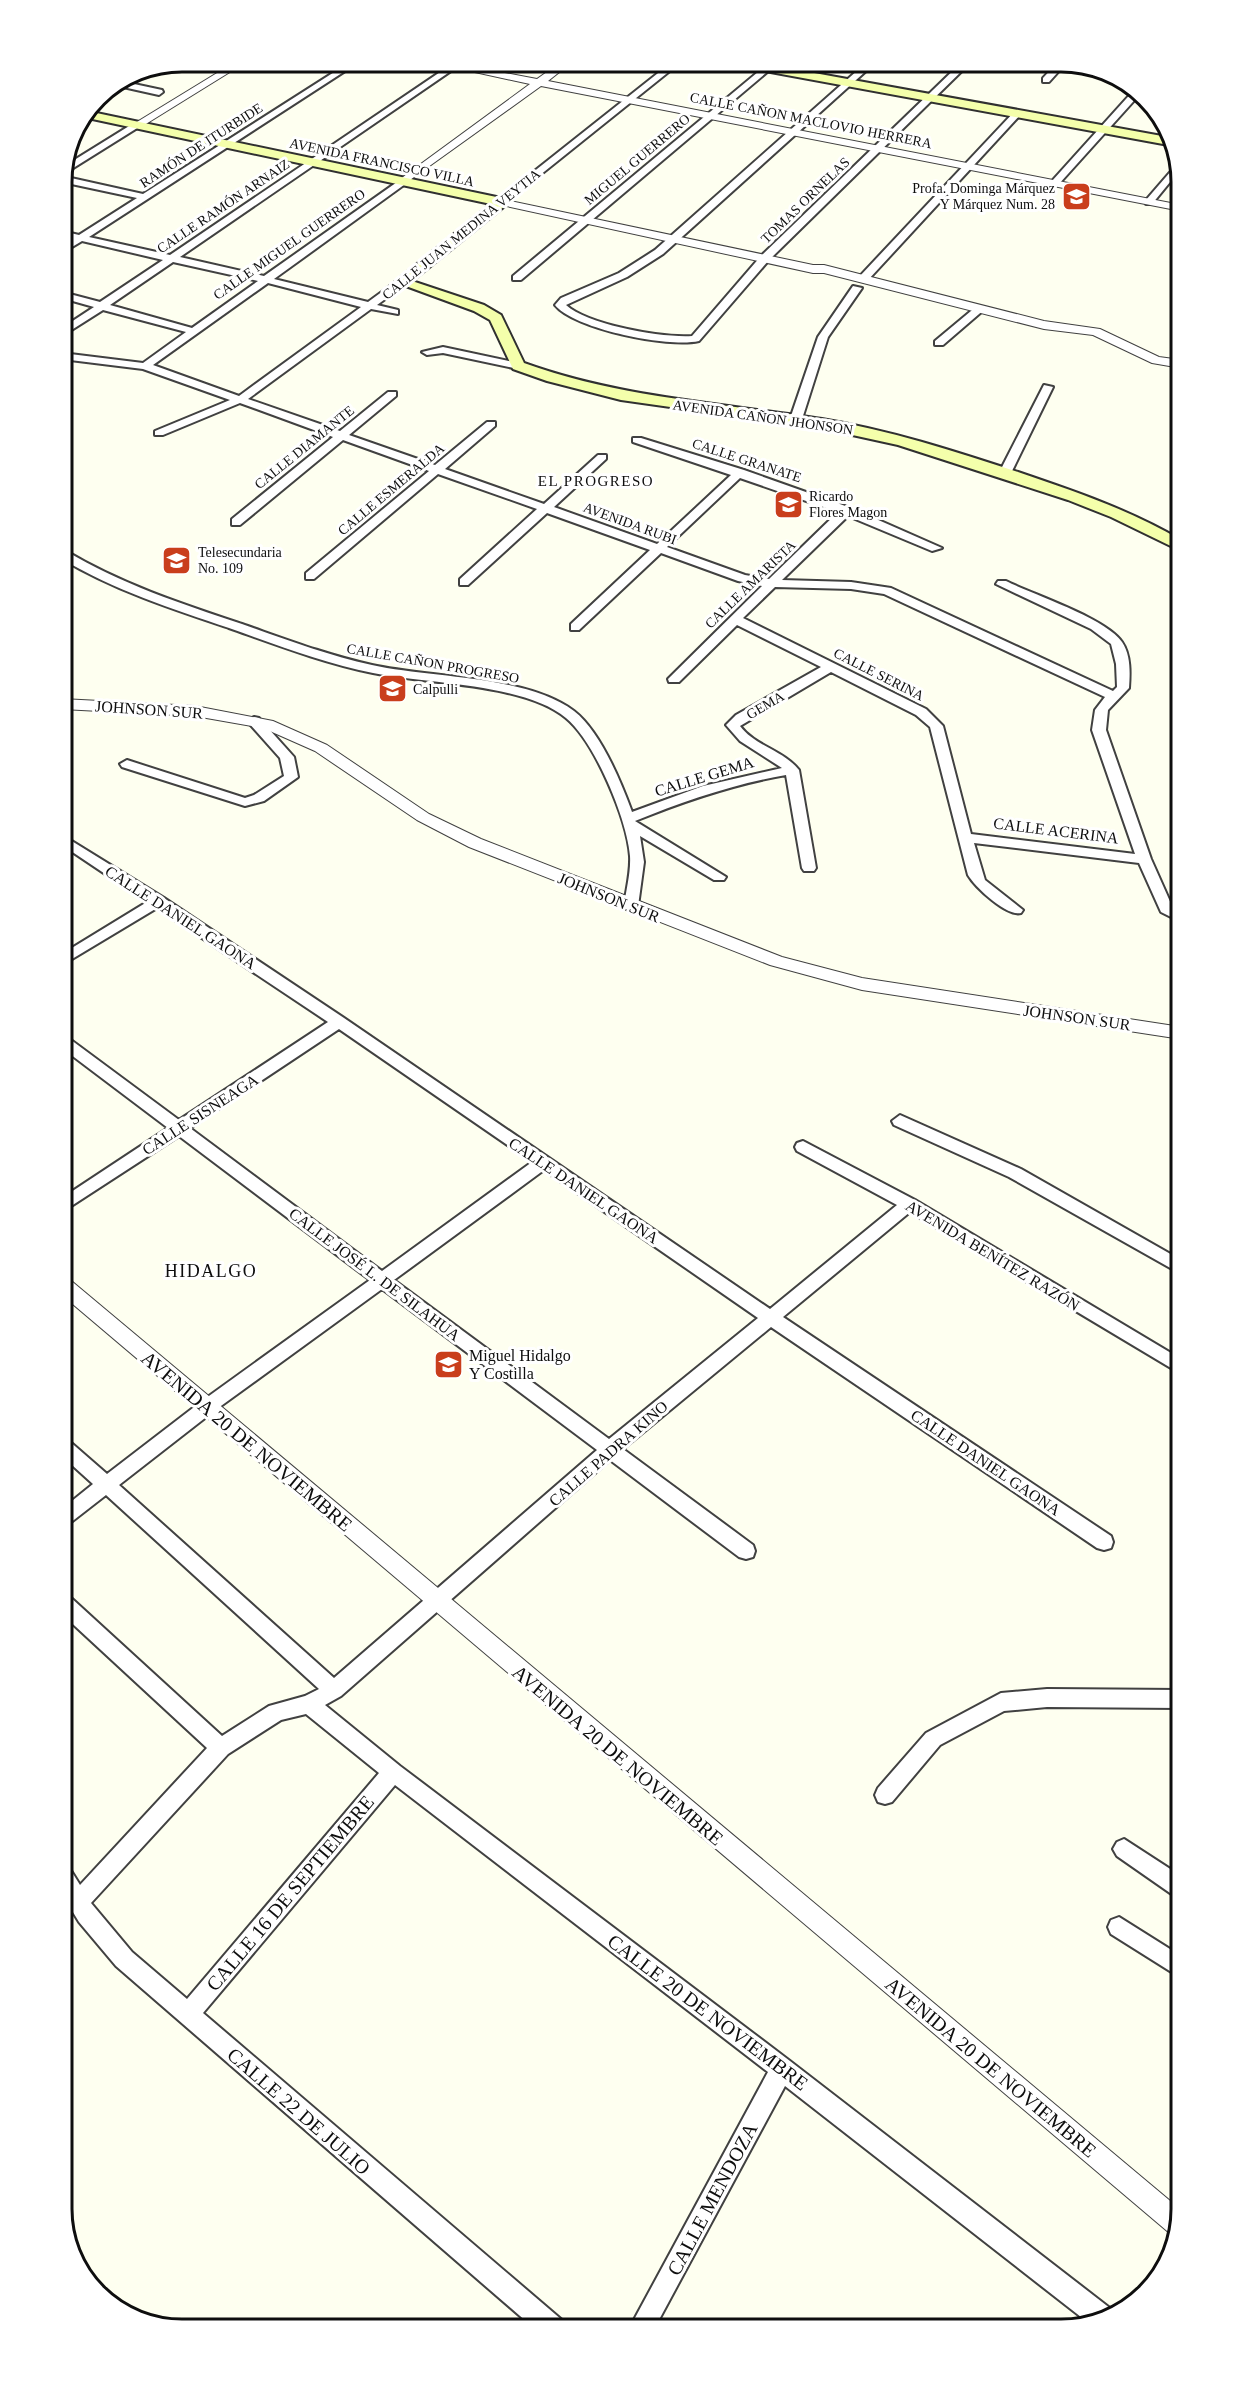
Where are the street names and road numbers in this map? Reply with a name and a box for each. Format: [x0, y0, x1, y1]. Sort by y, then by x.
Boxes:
street label: CALLE CAÑON MACLOVIO HERRERA [689, 90, 934, 152]
street label: RAMÓN DE ITURBIDE [137, 99, 265, 191]
street label: MIGUEL GUERRERO [582, 111, 693, 208]
street label: AVENIDA FRANCISCO VILLA [288, 136, 477, 190]
street label: TOMAS ORNELAS [758, 154, 853, 246]
street label: CALLE RAMÓN ARNAIZ [154, 156, 292, 256]
street label: CALLE JUAN MEDINA VEYTIA [379, 166, 544, 303]
street label: CALLE MIGUEL GUERRERO [211, 186, 368, 303]
street label: AVENIDA CAÑON JHONSON [672, 397, 854, 438]
street label: CALLE DIAMANTE [252, 403, 357, 492]
street label: CALLE GRANATE [690, 436, 803, 485]
street label: CALLE ESMERALDA [335, 440, 448, 538]
street label: AVENIDA RUBI [581, 500, 679, 547]
street label: CALLE AMARISTA [702, 537, 799, 631]
street label: CALLE CAÑON PROGRESO [345, 641, 520, 686]
street label: CALLE SERINA [831, 645, 927, 704]
street label: GEMA [744, 688, 788, 722]
street label: JOHNSON SUR [94, 697, 204, 722]
street label: CALLE GEMA [653, 753, 756, 800]
street label: CALLE ACERINA [992, 814, 1120, 847]
street label: CALLE DANIEL GAONA [102, 862, 260, 973]
street label: JOHNSON SUR [556, 869, 662, 926]
street label: JOHNSON SUR [1022, 1002, 1132, 1033]
street label: CALLE SISNEAGA [139, 1070, 262, 1158]
street label: CALLE DANIEL GAONA [506, 1134, 662, 1247]
street label: AVENIDA BENÍTEZ RAZÓN [903, 1196, 1084, 1314]
street label: CALLE JOSÉ L. DE SILAHUA [286, 1204, 464, 1344]
street label: AVENIDA 20 DE NOVIEMBRE [137, 1346, 357, 1536]
street label: CALLE PADRA KINO [546, 1397, 671, 1509]
street label: CALLE DANIEL GAONA [908, 1406, 1064, 1519]
street label: AVENIDA 20 DE NOVIEMBRE [508, 1660, 728, 1850]
street label: CALLE 16 DE SEPTIEMBRE [202, 1791, 378, 1995]
street label: CALLE 20 DE NOVIEMBRE [604, 1929, 812, 2095]
street label: AVENIDA 20 DE NOVIEMBRE [881, 1972, 1101, 2162]
street label: CALLE 22 DE JULIO [223, 2043, 375, 2179]
street label: CALLE MENDOZA [663, 2119, 762, 2279]

